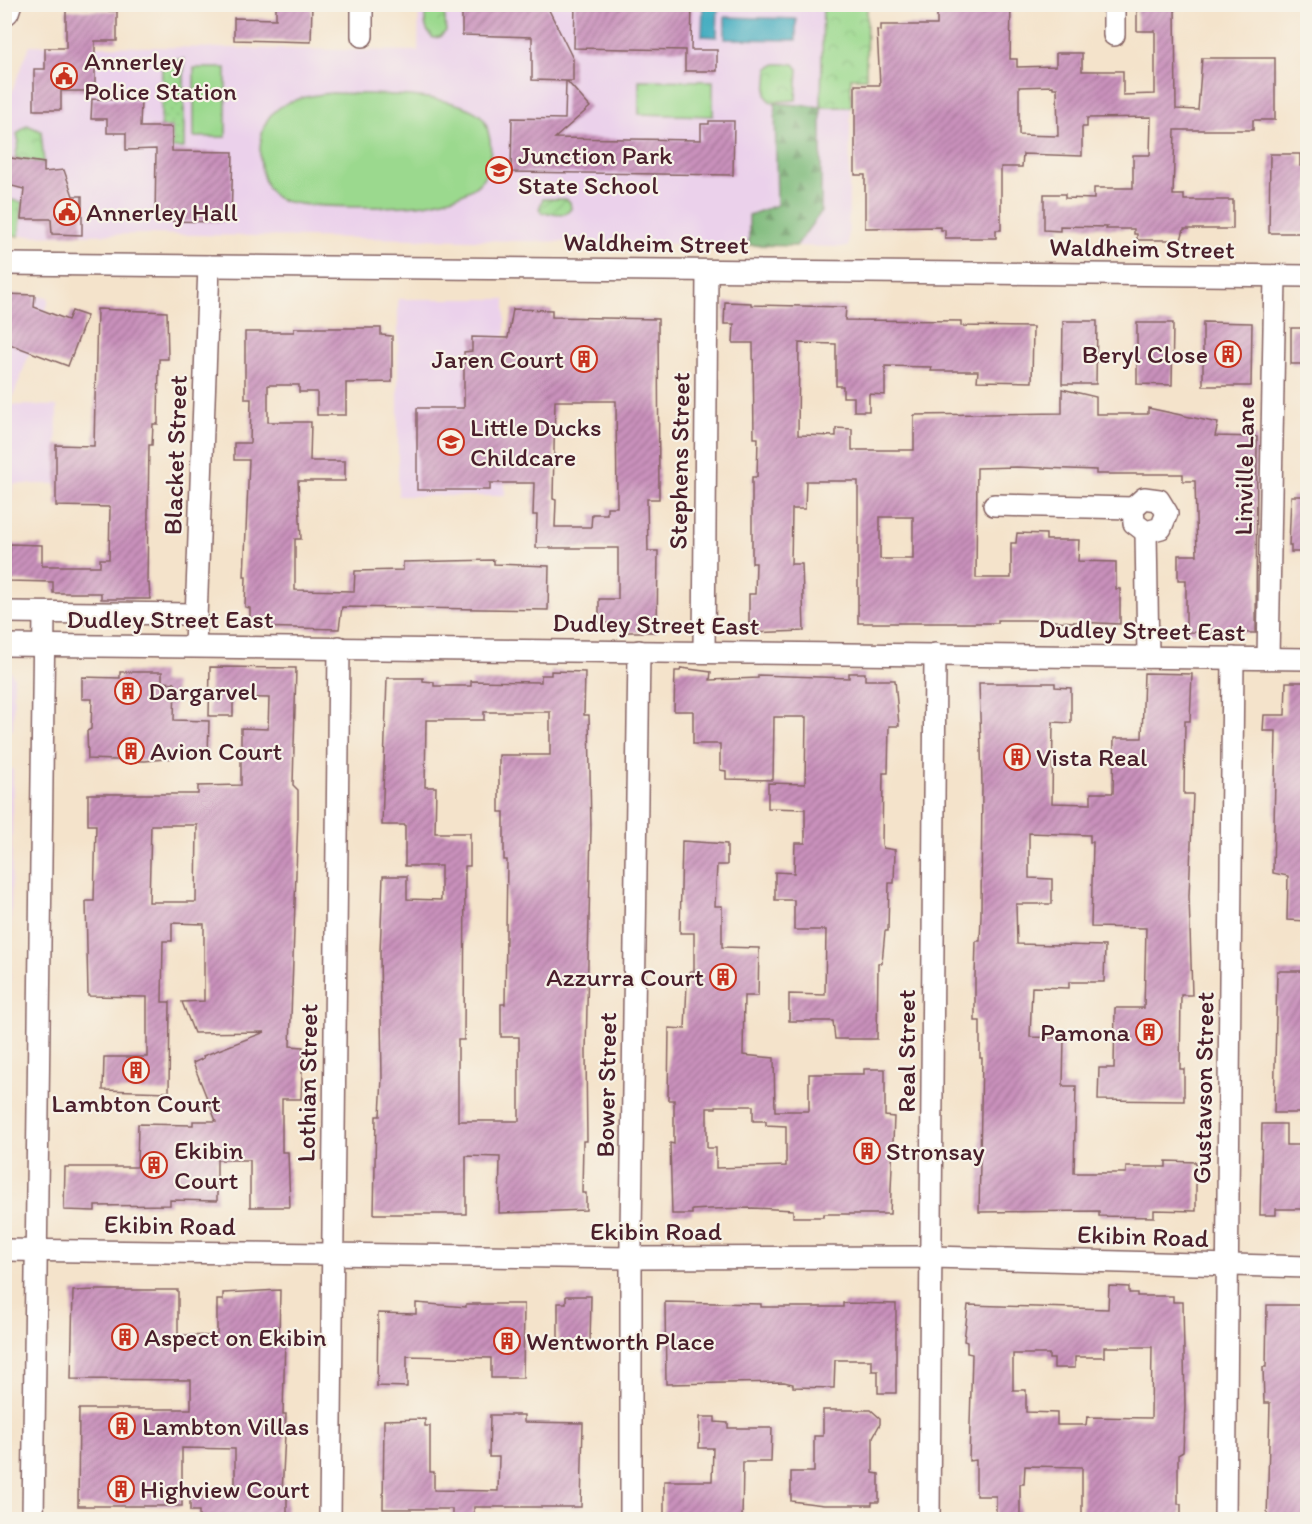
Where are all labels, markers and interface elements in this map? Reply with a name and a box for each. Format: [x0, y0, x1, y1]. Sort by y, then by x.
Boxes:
place label: Annerley Police Station [84, 45, 237, 107]
public building icon: Annerley Police Station [49, 61, 79, 91]
place label: Junction Park State School [518, 139, 673, 201]
school or university icon: Junction Park State School [484, 155, 514, 185]
place label: Annerley Hall [86, 196, 238, 228]
public building icon: Annerley Hall [52, 197, 82, 227]
street label: Waldheim Street [563, 225, 749, 261]
street label: Waldheim Street [1049, 230, 1235, 266]
place label: Beryl Close [1082, 338, 1208, 370]
building icon: Beryl Close [1213, 339, 1243, 369]
place label: Jaren Court [432, 343, 564, 375]
building icon: Jaren Court [569, 344, 599, 374]
street label: Stephens Street [661, 372, 697, 550]
street label: Blacket Street [156, 374, 194, 536]
street label: Linville Lane [1227, 396, 1261, 536]
place label: Little Ducks Childcare [470, 411, 602, 473]
school or university icon: Little Ducks Childcare [436, 427, 466, 457]
street label: Dudley Street East [67, 603, 274, 635]
street label: Dudley Street East [552, 606, 760, 642]
street label: Dudley Street East [1038, 612, 1246, 648]
place label: Dargarvel [148, 675, 257, 707]
building icon: Dargarvel [113, 676, 143, 706]
place label: Avion Court [150, 735, 283, 767]
building icon: Avion Court [116, 736, 146, 766]
place label: Vista Real [1036, 741, 1147, 773]
building icon: Vista Real [1002, 742, 1032, 772]
place label: Azzurra Court [546, 961, 704, 993]
building icon: Azzurra Court [708, 962, 738, 992]
street label: Real Street [890, 989, 922, 1113]
street label: Gustavson Street [1185, 991, 1221, 1184]
street label: Lothian Street [290, 1003, 324, 1163]
street label: Bower Street [589, 1012, 623, 1158]
place label: Pamona [1040, 1016, 1130, 1048]
building icon: Pamona [1134, 1017, 1164, 1047]
building icon: Lambton Court [121, 1055, 151, 1085]
place label: Lambton Court [51, 1087, 221, 1119]
place label: Ekibin Court [174, 1134, 244, 1196]
place label: Stronsay [886, 1135, 985, 1167]
building icon: Stronsay [852, 1136, 882, 1166]
building icon: Ekibin Court [139, 1150, 169, 1180]
street label: Ekibin Road [104, 1208, 237, 1242]
street label: Ekibin Road [590, 1215, 723, 1247]
street label: Ekibin Road [1076, 1218, 1210, 1254]
place label: Aspect on Ekibin [144, 1321, 327, 1353]
building icon: Aspect on Ekibin [110, 1322, 140, 1352]
place label: Wentworth Place [526, 1325, 715, 1357]
building icon: Wentworth Place [492, 1326, 522, 1356]
place label: Lambton Villas [142, 1410, 309, 1442]
building icon: Lambton Villas [107, 1411, 137, 1441]
place label: Highview Court [140, 1473, 310, 1505]
building icon: Highview Court [106, 1474, 136, 1504]

